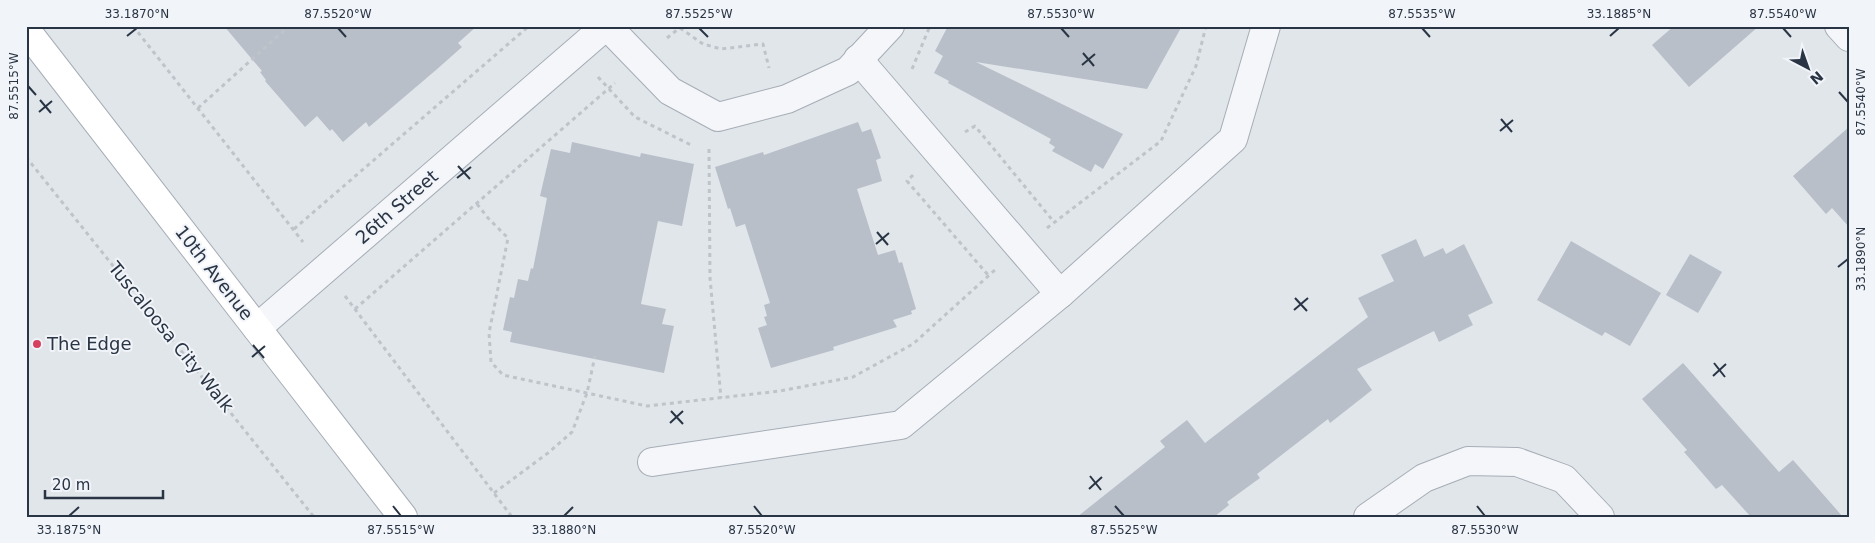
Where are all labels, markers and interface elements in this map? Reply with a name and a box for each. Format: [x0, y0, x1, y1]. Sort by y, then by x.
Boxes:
text: 33.1870°N [105, 7, 169, 21]
text: 87.5520°W [304, 7, 372, 21]
text: 87.5525°W [665, 7, 733, 21]
text: 87.5530°W [1027, 7, 1095, 21]
text: 87.5535°W [1388, 7, 1456, 21]
text: 33.1885°N [1587, 7, 1651, 21]
text: 87.5540°W [1749, 7, 1817, 21]
north arrow [1782, 42, 1832, 92]
text: 87.5515°W [7, 52, 21, 120]
text: N [1807, 68, 1826, 88]
text: 87.5540°W [1854, 68, 1868, 136]
street label: 26th Street [351, 165, 442, 248]
street label: 10th Avenue [171, 221, 258, 324]
text: 33.1890°N [1854, 227, 1868, 291]
street label: Tuscaloosa City Walk [104, 257, 239, 416]
place label: The Edge [46, 333, 132, 354]
marker: The Edge [31, 338, 43, 350]
scale bar [45, 468, 162, 500]
text: 20 m [52, 476, 90, 494]
text: 33.1875°N [37, 523, 101, 537]
text: 87.5515°W [367, 523, 435, 537]
text: 33.1880°N [532, 523, 596, 537]
text: 87.5520°W [728, 523, 796, 537]
text: 87.5525°W [1090, 523, 1158, 537]
text: 87.5530°W [1451, 523, 1519, 537]

